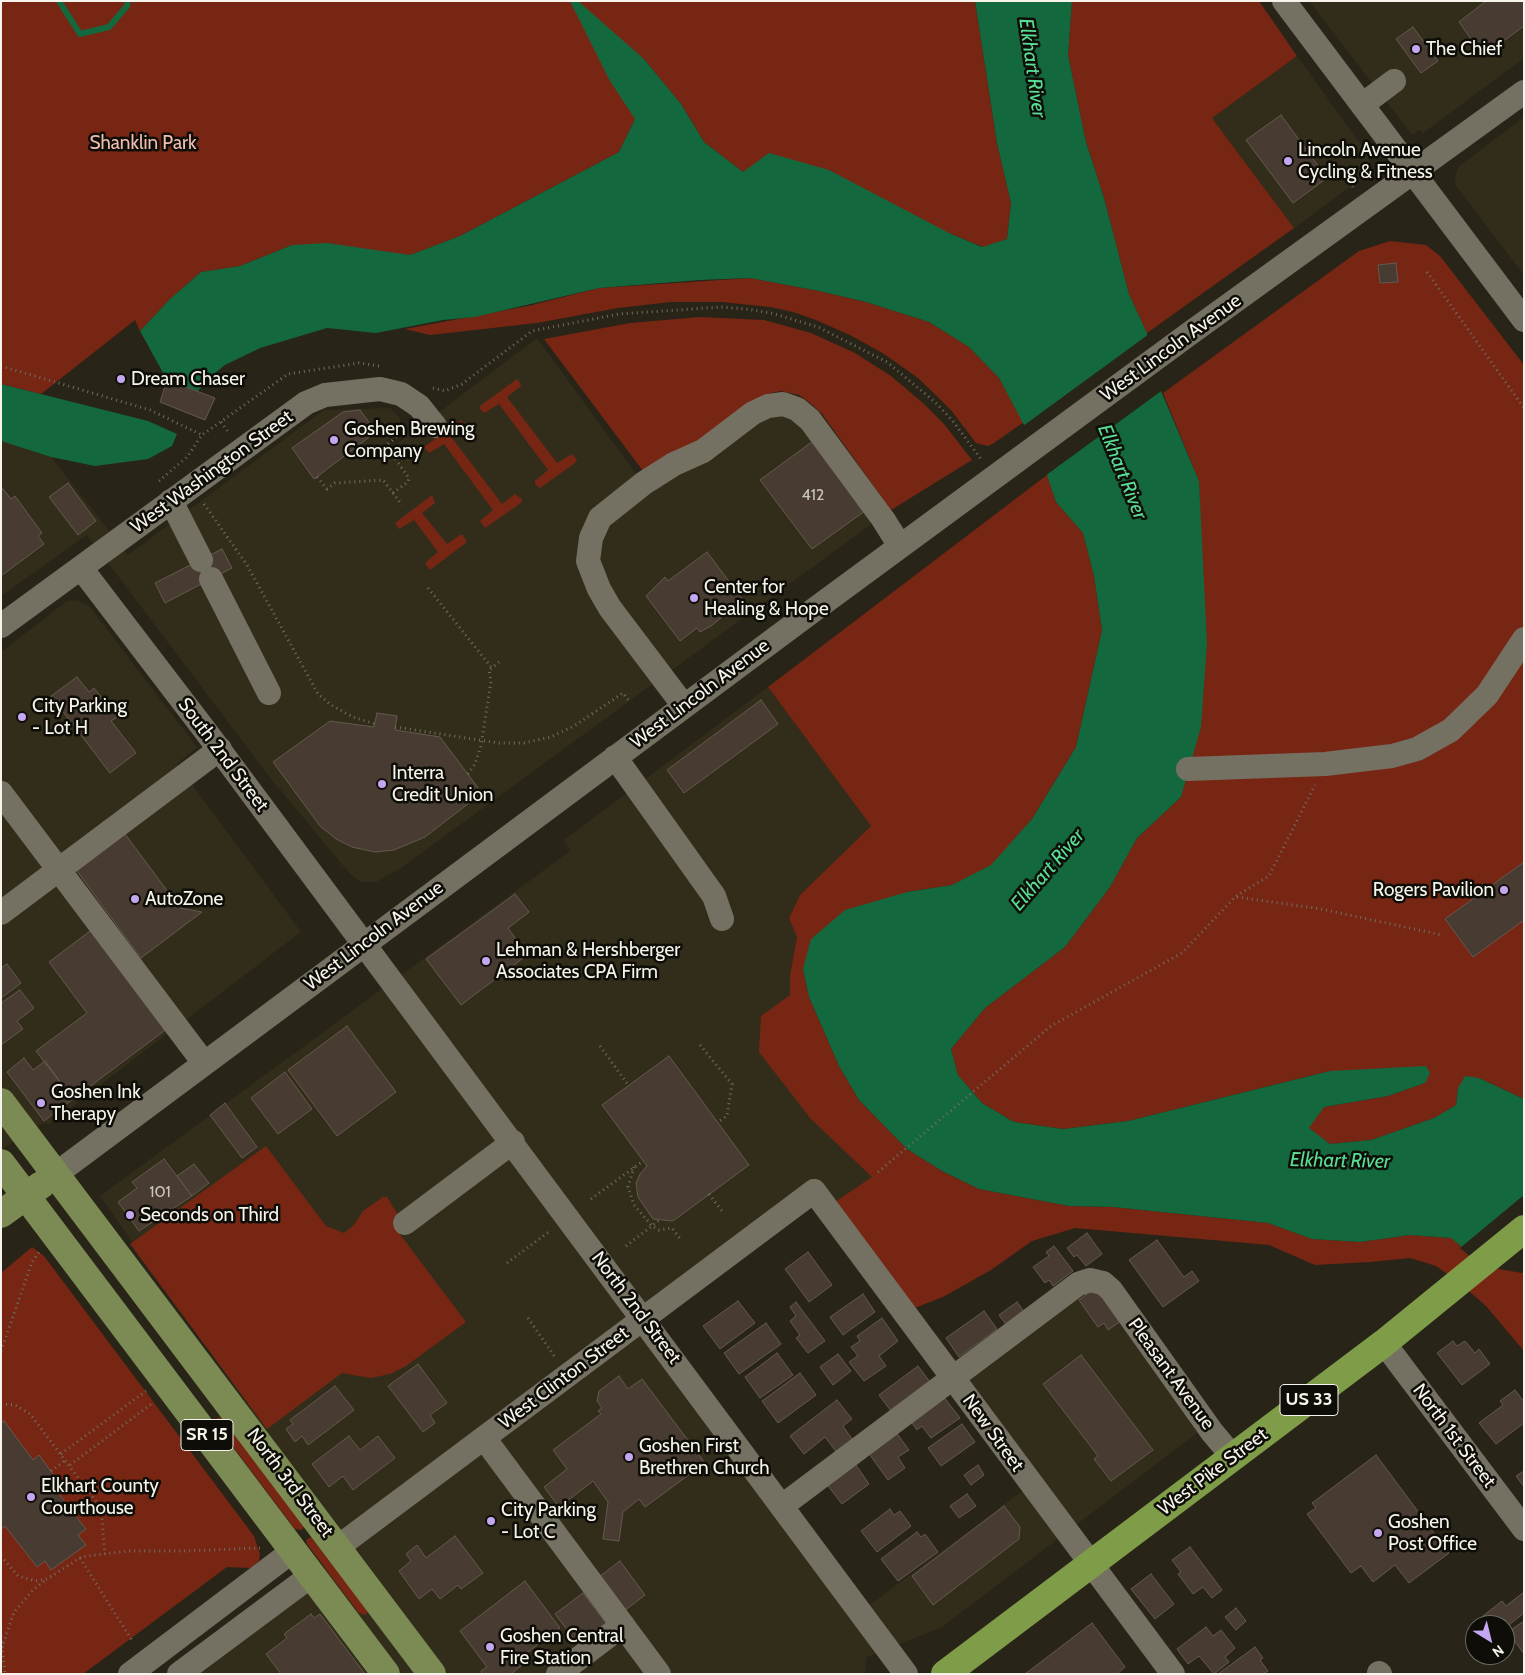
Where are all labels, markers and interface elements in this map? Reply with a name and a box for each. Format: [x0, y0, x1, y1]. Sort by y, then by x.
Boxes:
water label: Elkhart River [1013, 17, 1051, 119]
place label: The Chief [1426, 38, 1502, 60]
marker: The Chief [1410, 43, 1422, 55]
park label: Shanklin Park [89, 132, 197, 154]
place label: Lincoln Avenue Cycling & Fitness [1298, 139, 1433, 183]
marker: Lincoln Avenue Cycling & Fitness [1282, 155, 1294, 167]
street label: West Lincoln Avenue [1096, 289, 1246, 407]
place label: Dream Chaser [131, 368, 245, 390]
marker: Dream Chaser [115, 373, 127, 385]
street label: West Washington Street [127, 406, 297, 538]
place label: Goshen Brewing Company [344, 418, 475, 462]
water label: Elkhart River [1092, 421, 1152, 523]
marker: Goshen Brewing Company [328, 434, 340, 446]
house number: 412 [802, 485, 824, 505]
place label: Center for Healing & Hope [704, 576, 829, 620]
marker: Center for Healing & Hope [688, 592, 700, 604]
street label: West Lincoln Avenue [626, 634, 774, 754]
street label: South 2nd Street [173, 694, 273, 816]
place label: City Parking - Lot H [32, 695, 127, 739]
marker: City Parking - Lot H [16, 711, 28, 723]
place label: Interra Credit Union [392, 762, 493, 806]
marker: Interra Credit Union [376, 778, 388, 790]
water label: Elkhart River [1006, 824, 1090, 916]
street label: West Lincoln Avenue [300, 876, 448, 996]
place label: Rogers Pavilion [1373, 879, 1494, 901]
marker: Rogers Pavilion [1498, 884, 1510, 896]
place label: AutoZone [145, 888, 223, 910]
marker: AutoZone [129, 893, 141, 905]
place label: Lehman & Hershberger Associates CPA Firm [496, 939, 680, 983]
marker: Lehman & Hershberger Associates CPA Firm [480, 955, 492, 967]
place label: Goshen Ink Therapy [51, 1081, 141, 1125]
marker: Goshen Ink Therapy [35, 1097, 47, 1109]
water label: Elkhart River [1290, 1148, 1390, 1174]
house number: 101 [149, 1182, 171, 1202]
place label: Seconds on Third [140, 1204, 279, 1226]
marker: Seconds on Third [124, 1209, 136, 1221]
street label: North 2nd Street [586, 1247, 686, 1369]
street label: Pleasant Avenue [1123, 1314, 1219, 1434]
street label: West Clinton Street [495, 1322, 633, 1434]
street label: North 1st Street [1408, 1380, 1500, 1492]
road number: US 33 [1280, 1384, 1338, 1416]
street label: New Street [957, 1390, 1029, 1476]
road number: SR 15 [181, 1420, 233, 1450]
street label: West Pike Street [1154, 1423, 1272, 1521]
street label: North 3rd Street [242, 1424, 338, 1542]
place label: Goshen First Brethren Church [639, 1435, 769, 1479]
marker: Goshen First Brethren Church [623, 1451, 635, 1463]
place label: Elkhart County Courthouse [41, 1475, 159, 1519]
marker: Elkhart County Courthouse [25, 1491, 37, 1503]
place label: City Parking - Lot C [501, 1499, 596, 1543]
place label: Goshen Post Office [1388, 1511, 1477, 1555]
marker: City Parking - Lot C [485, 1515, 497, 1527]
marker: Goshen Post Office [1372, 1527, 1384, 1539]
north arrow [1465, 1615, 1515, 1665]
place label: Goshen Central Fire Station [500, 1625, 623, 1669]
marker: Goshen Central Fire Station [484, 1641, 496, 1653]
text: N [1489, 1641, 1508, 1662]

